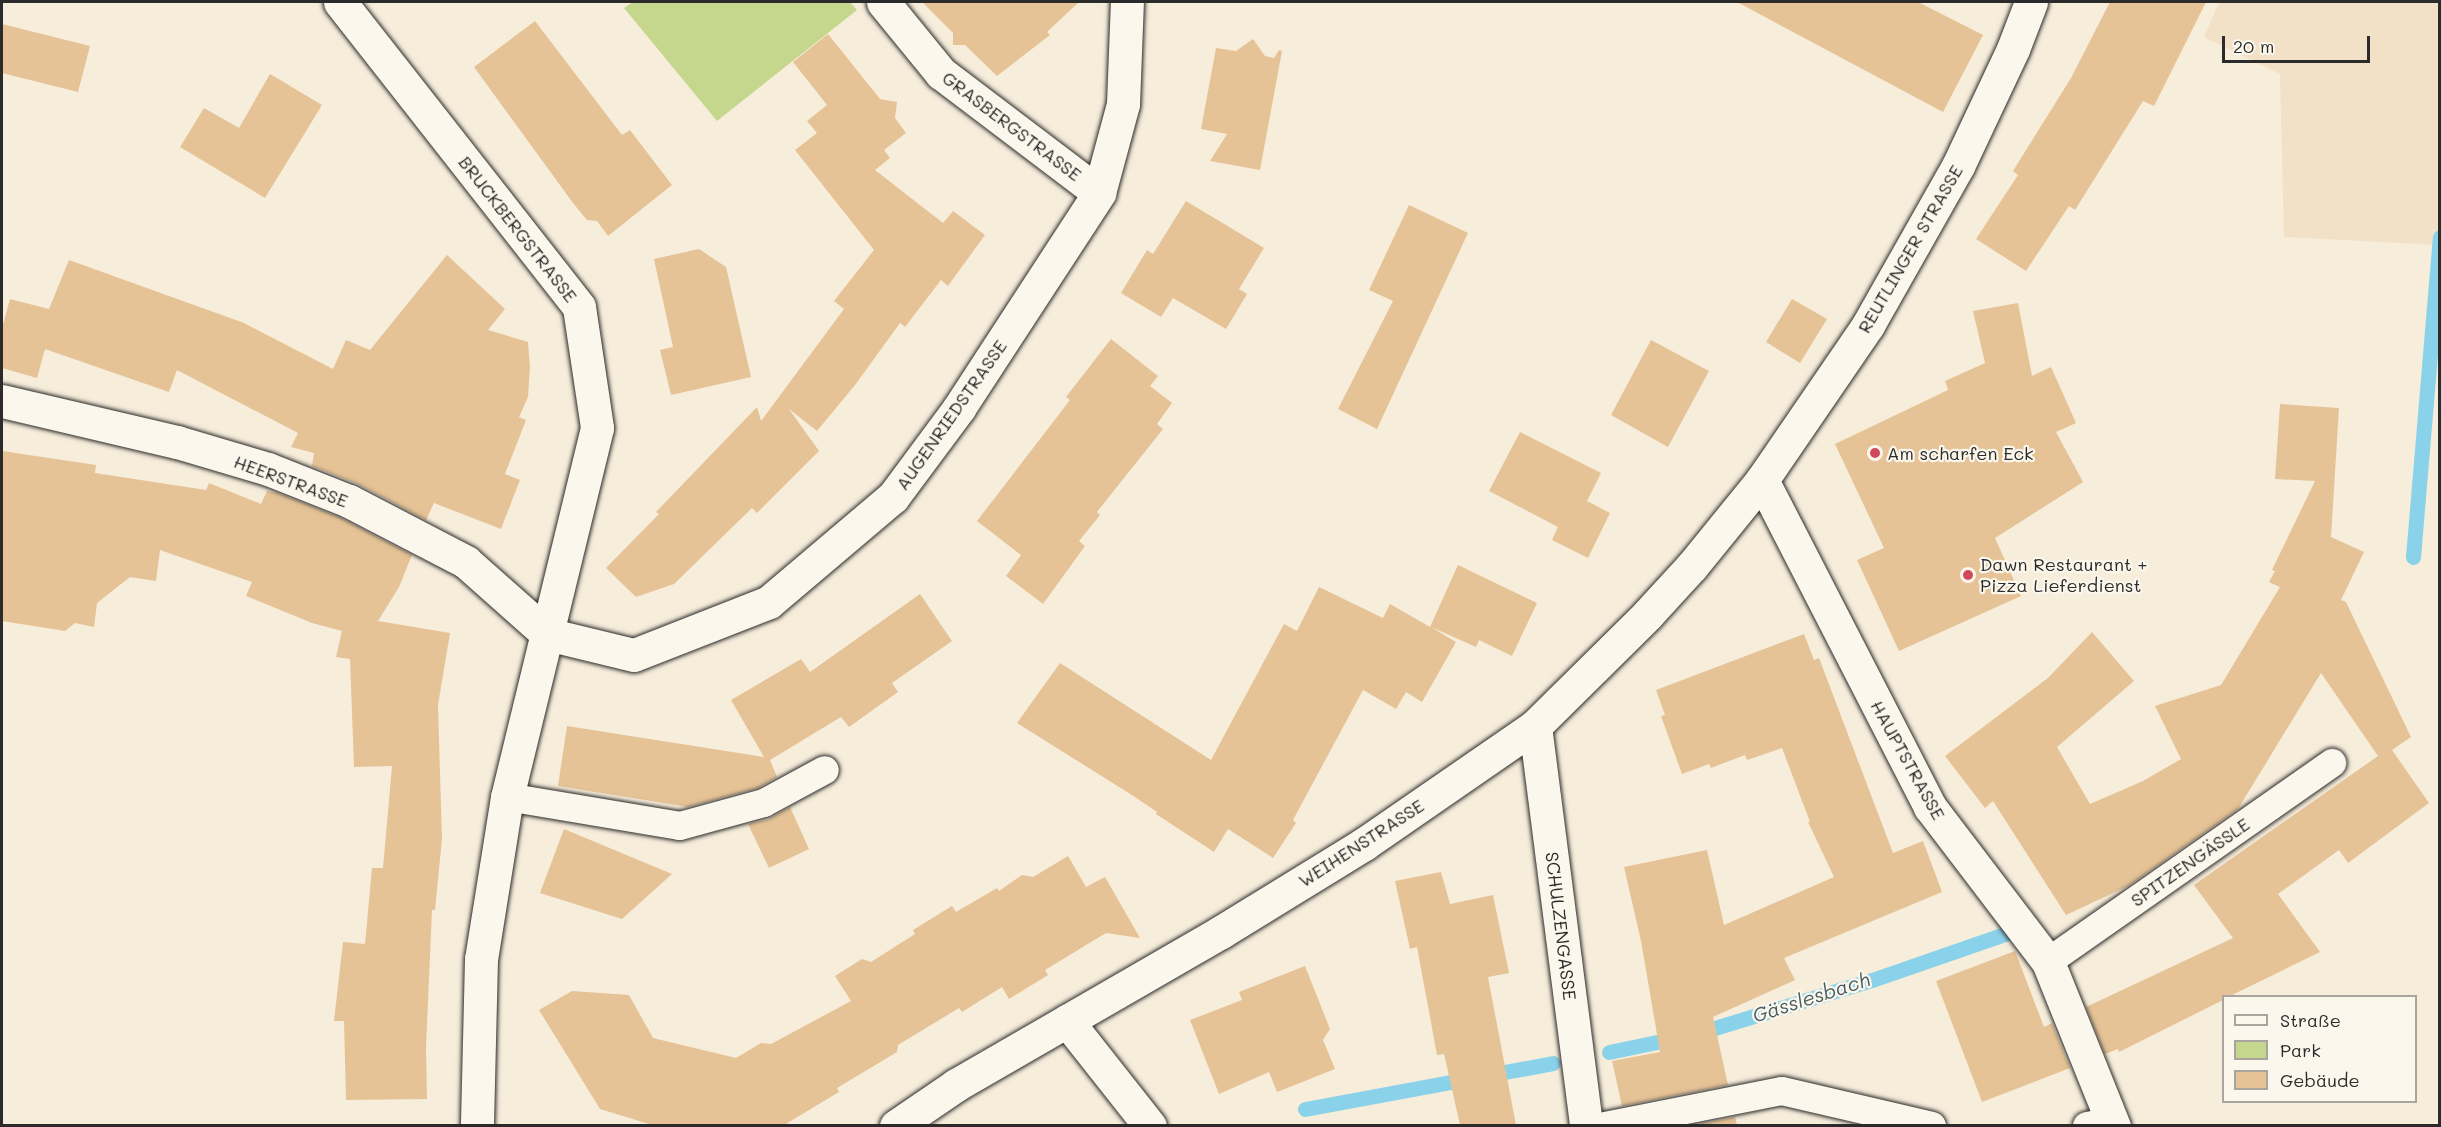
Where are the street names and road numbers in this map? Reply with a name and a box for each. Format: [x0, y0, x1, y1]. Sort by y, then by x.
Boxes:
street label: GRASBERGSTRASSE [938, 67, 1086, 185]
street label: BRUCKBERGSTRASSE [454, 152, 582, 306]
street label: REUTLINGER STRASSE [1853, 161, 1967, 337]
street label: AUGENRIEDSTRASSE [891, 336, 1011, 494]
street label: HEERSTRASSE [231, 450, 351, 512]
street label: HAUPTSTRASSE [1866, 697, 1950, 823]
street label: WEIHENSTRASSE [1294, 794, 1428, 892]
street label: SPITZENGÄSSLE [2127, 813, 2253, 911]
street label: SCHULZENGASSE [1541, 851, 1581, 1001]

